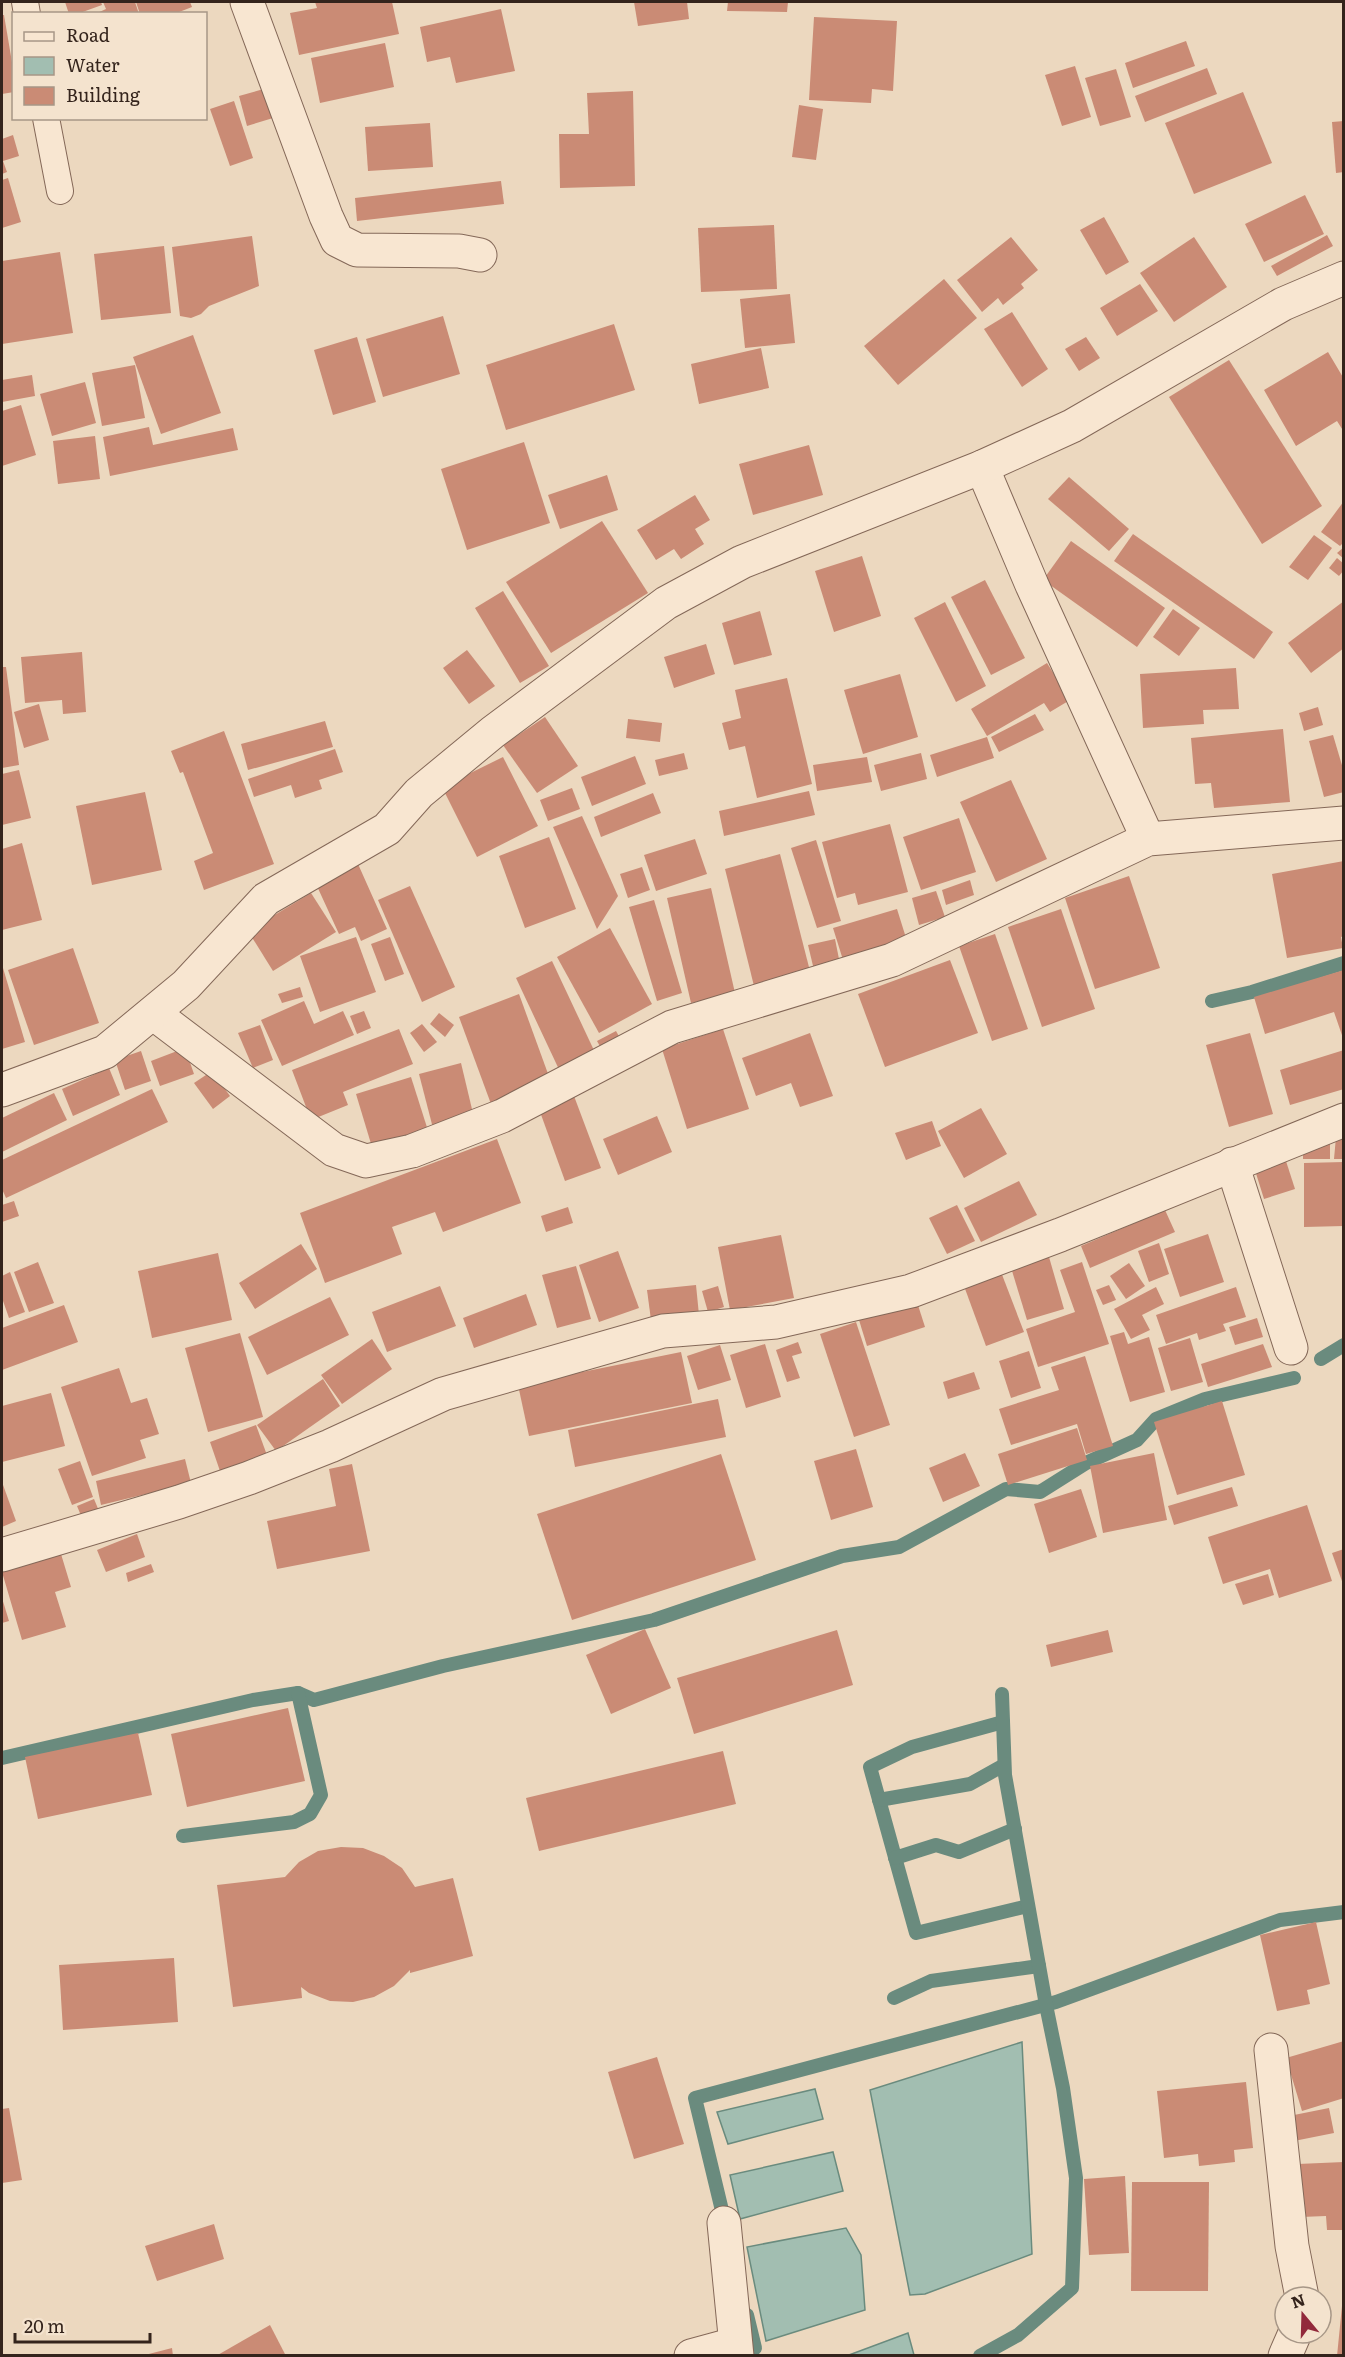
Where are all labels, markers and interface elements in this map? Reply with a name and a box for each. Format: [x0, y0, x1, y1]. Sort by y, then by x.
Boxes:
legend [12, 12, 207, 120]
text: Road [66, 21, 110, 48]
text: Water [66, 51, 120, 78]
text: Building [66, 81, 141, 108]
north arrow [1273, 2285, 1333, 2345]
text: N [1288, 2286, 1308, 2313]
scale bar [15, 2306, 150, 2344]
text: 20 m [24, 2312, 65, 2339]

